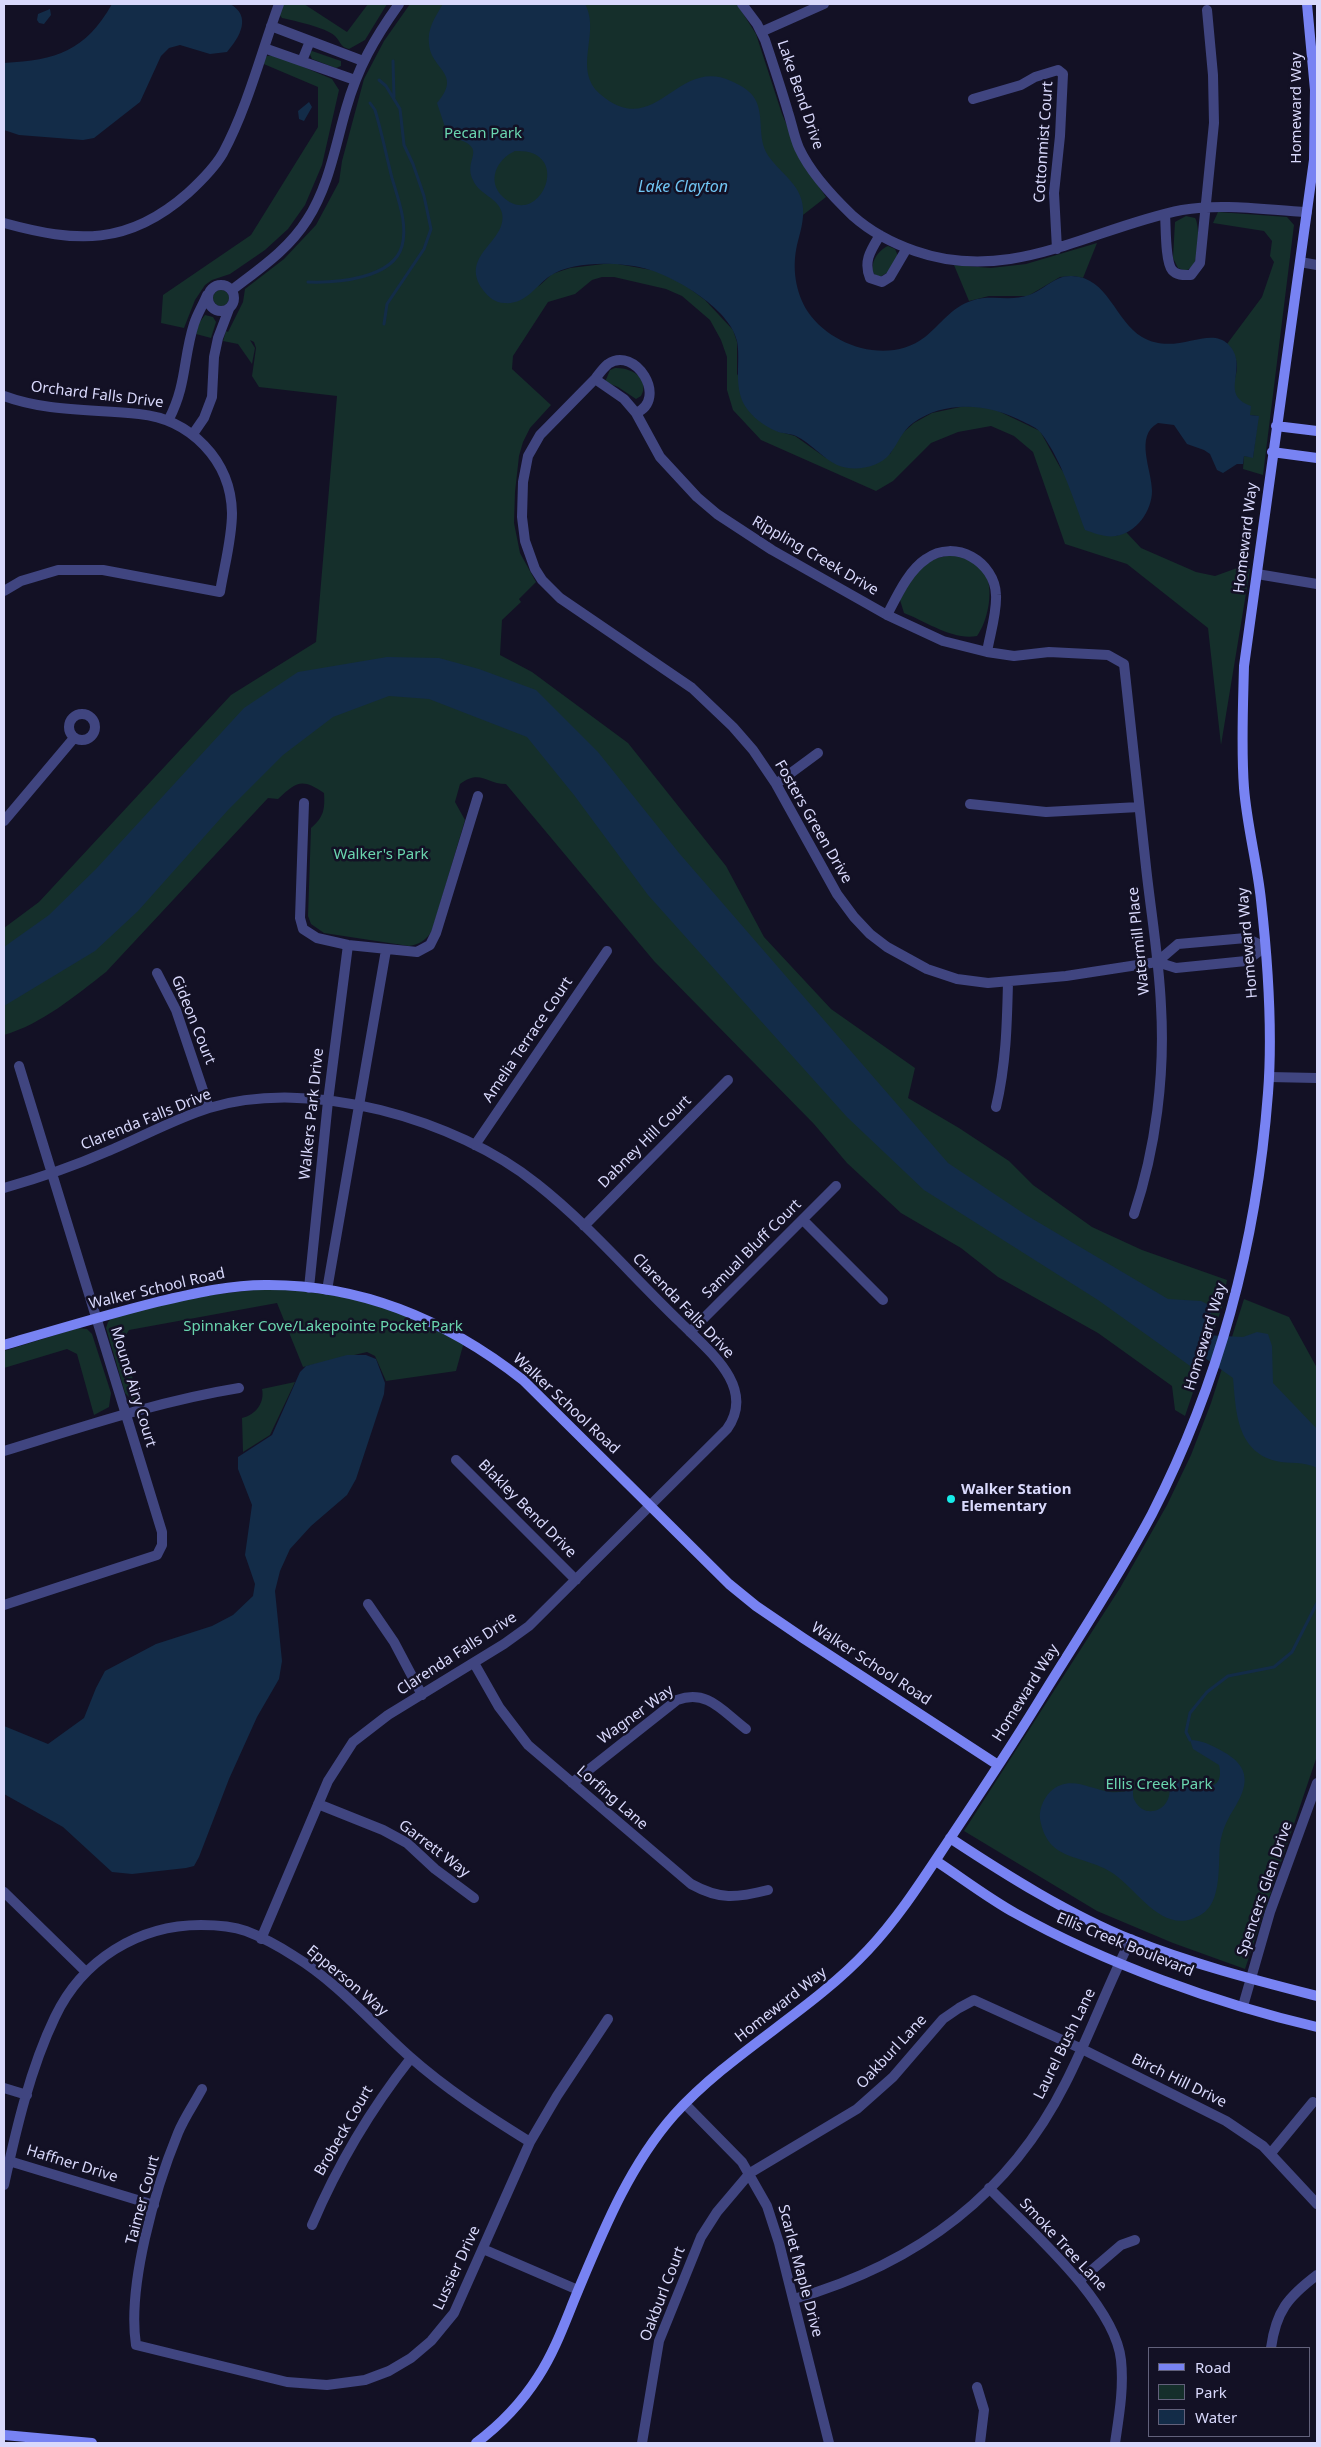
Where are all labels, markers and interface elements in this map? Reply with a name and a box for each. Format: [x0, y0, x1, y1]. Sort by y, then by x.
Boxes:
street label: Lake Bend Drive [773, 38, 827, 152]
street label: Homeward Way [1288, 52, 1306, 164]
street label: Cottonmist Court [1031, 81, 1057, 203]
park label: Pecan Park [444, 125, 522, 143]
water label: Lake Clayton [638, 177, 728, 197]
street label: Orchard Falls Drive [30, 378, 164, 412]
street label: Homeward Way [1230, 482, 1262, 594]
street label: Rippling Creek Drive [749, 512, 881, 600]
street label: Fosters Green Drive [770, 757, 856, 887]
park label: Walker's Park [334, 846, 428, 864]
street label: Watermill Place [1124, 886, 1154, 996]
street label: Homeward Way [1234, 887, 1262, 999]
street label: Gideon Court [167, 973, 219, 1067]
street label: Amelia Terrace Court [479, 974, 577, 1106]
street label: Walkers Park Drive [296, 1047, 328, 1181]
street label: Clarenda Falls Drive [78, 1086, 214, 1154]
street label: Dabney Hill Court [595, 1092, 695, 1192]
street label: Samual Bluff Court [699, 1196, 805, 1302]
street label: Clarenda Falls Drive [628, 1250, 738, 1362]
street label: Walker School Road [87, 1265, 227, 1313]
street label: Homeward Way [1181, 1281, 1231, 1393]
park label: Spinnaker Cove/Lakepointe Pocket Park [183, 1318, 463, 1336]
street label: Mound Airy Court [106, 1325, 160, 1449]
street label: Walker School Road [509, 1350, 623, 1458]
street label: Blakley Bend Drive [474, 1456, 580, 1562]
place label: Walker Station Elementary [961, 1481, 1071, 1516]
marker: Walker Station Elementary [945, 1493, 957, 1505]
street label: Clarenda Falls Drive [394, 1609, 520, 1699]
street label: Walker School Road [808, 1619, 934, 1709]
street label: Homeward Way [989, 1641, 1063, 1745]
street label: Wagner Way [595, 1682, 677, 1748]
street label: Lorfing Lane [573, 1762, 651, 1834]
park label: Ellis Creek Park [1106, 1776, 1212, 1794]
street label: Garrett Way [395, 1816, 473, 1882]
street label: Spencers Glen Drive [1233, 1819, 1297, 1959]
street label: Ellis Creek Boulevard [1054, 1909, 1196, 1981]
street label: Epperson Way [303, 1942, 391, 2020]
street label: Homeward Way [732, 1964, 830, 2046]
street label: Laurel Bush Lane [1030, 1986, 1100, 2102]
street label: Oakburl Lane [853, 2011, 931, 2093]
street label: Birch Hill Drive [1128, 2050, 1230, 2112]
street label: Brobeck Court [311, 2083, 377, 2179]
street label: Haffner Drive [24, 2142, 120, 2186]
street label: Taimer Court [122, 2154, 164, 2246]
street label: Smoke Tree Lane [1015, 2195, 1111, 2295]
street label: Scarlet Maple Drive [774, 2203, 826, 2339]
street label: Lussier Drive [430, 2223, 484, 2313]
street label: Oakburl Court [637, 2244, 689, 2344]
legend [1148, 2347, 1311, 2437]
text: Road [1195, 2357, 1231, 2377]
text: Park [1195, 2382, 1227, 2402]
text: Water [1195, 2407, 1237, 2427]

